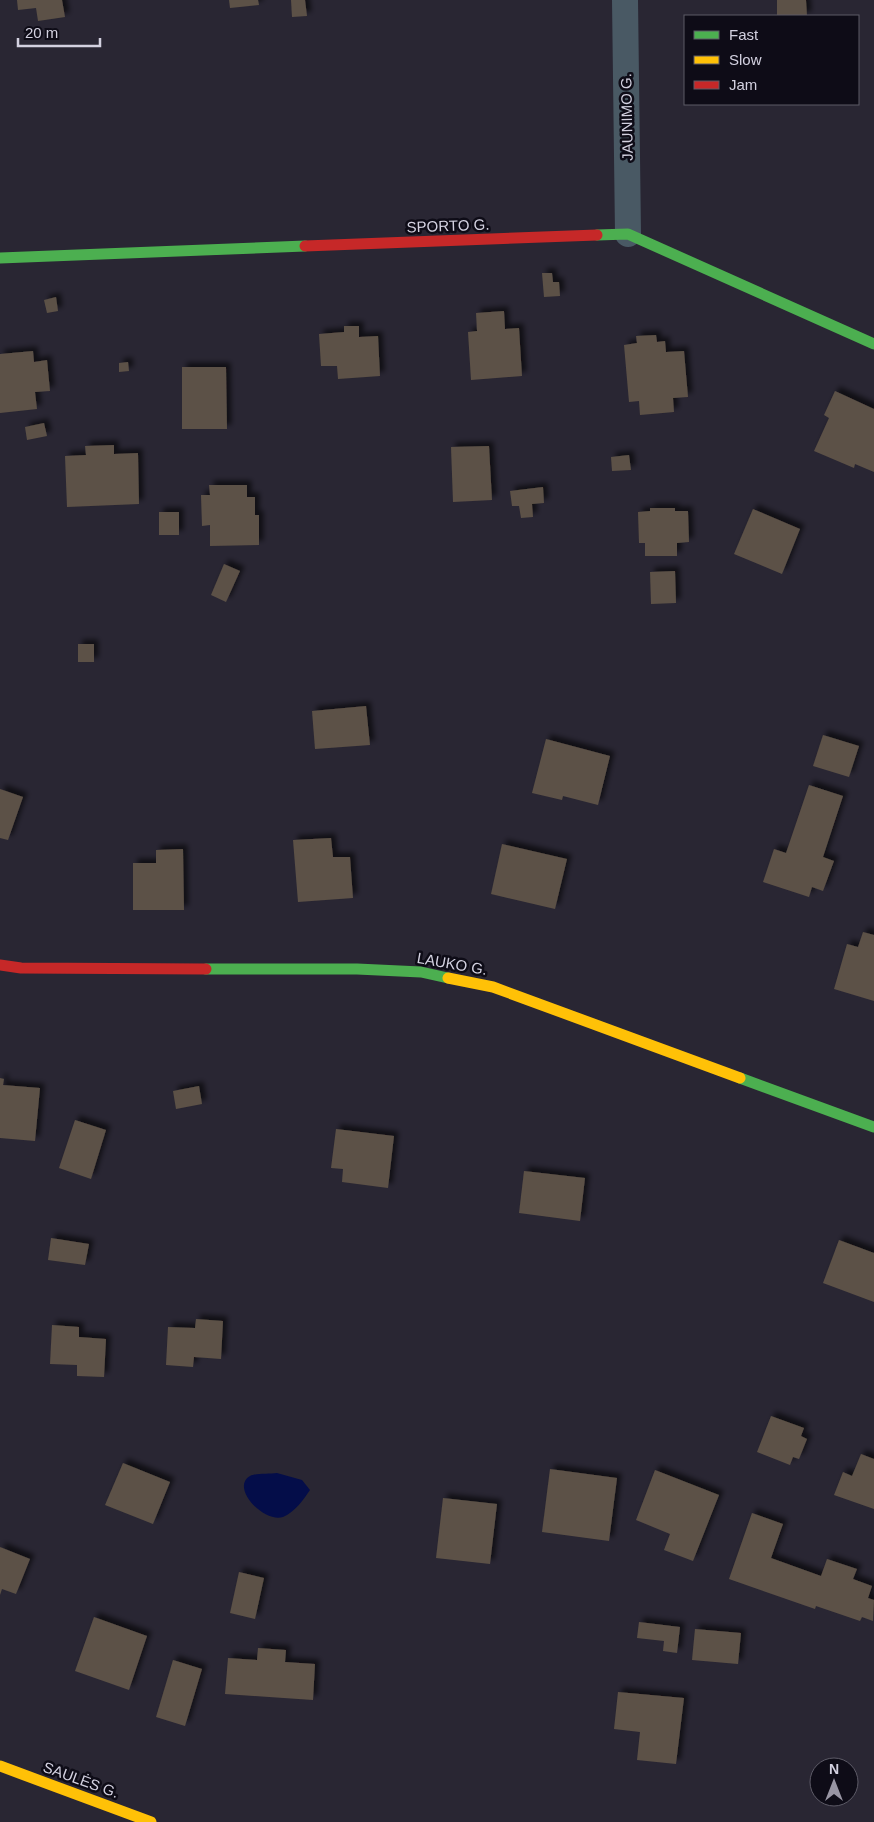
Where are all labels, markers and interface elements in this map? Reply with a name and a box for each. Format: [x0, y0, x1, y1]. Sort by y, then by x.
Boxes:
scale bar [18, 15, 100, 47]
legend [684, 15, 859, 105]
text: 20 m [25, 24, 58, 41]
text: Fast [729, 26, 759, 43]
text: Slow [729, 51, 762, 68]
street label: JAUNIMO G. [617, 73, 636, 161]
text: Jam [729, 76, 757, 93]
street label: SPORTO G. [406, 216, 490, 235]
street label: LAUKO G. [416, 949, 488, 978]
north arrow [809, 1757, 859, 1807]
street label: SAULĖS G. [41, 1758, 121, 1801]
text: N [829, 1761, 839, 1777]

